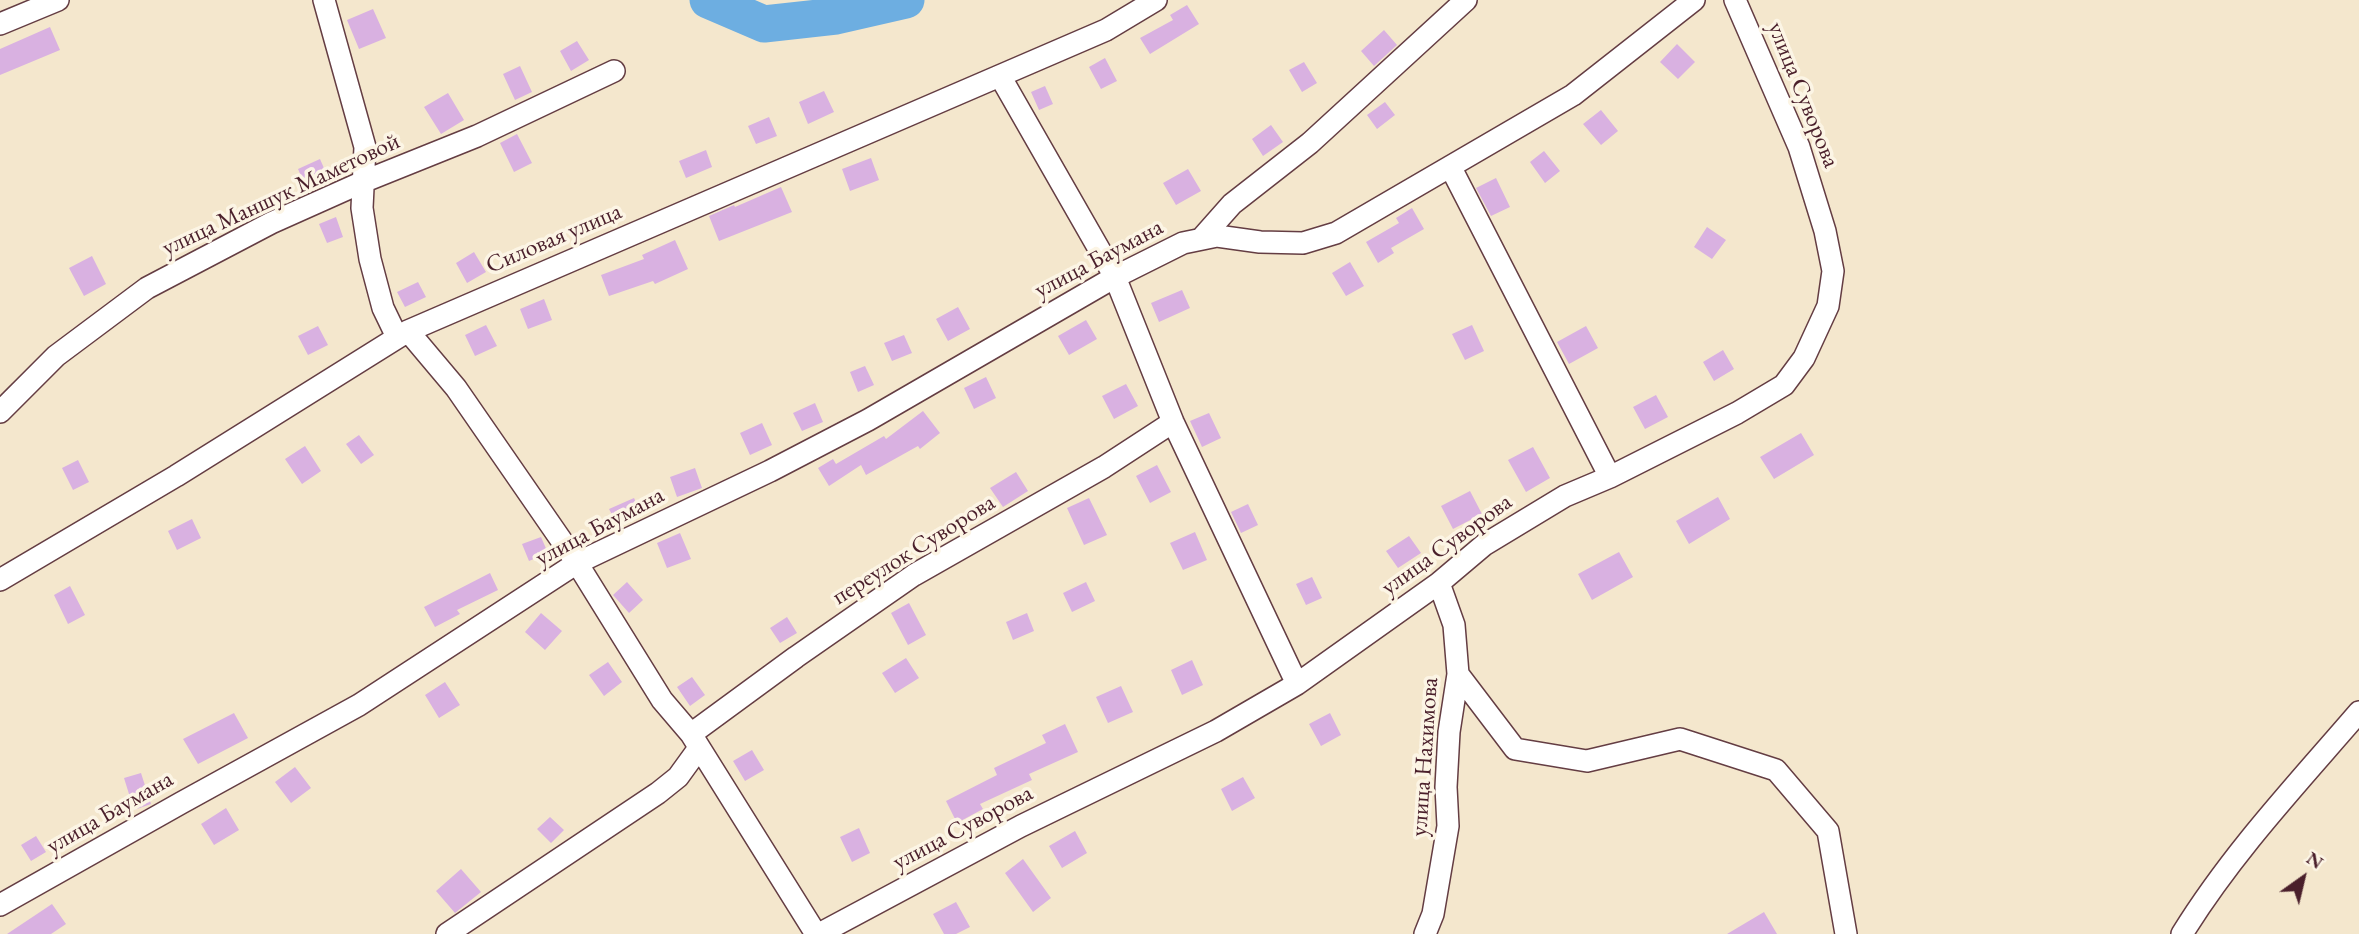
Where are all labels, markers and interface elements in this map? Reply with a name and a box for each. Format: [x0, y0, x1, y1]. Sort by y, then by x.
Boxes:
street label: улица Суворова [1761, 18, 1845, 172]
street label: улица Маншук Маметовой [158, 127, 404, 263]
street label: Силовая улица [482, 198, 626, 280]
street label: улица Баумана [1030, 213, 1168, 305]
street label: улица Баумана [531, 481, 669, 573]
street label: переулок Суворова [827, 488, 1001, 612]
street label: улица Суворова [1376, 488, 1518, 602]
street label: улица Нахимова [1405, 676, 1445, 838]
street label: улица Баумана [42, 765, 178, 861]
street label: улица Суворова [888, 779, 1038, 877]
north arrow [2268, 843, 2338, 913]
text: N [2302, 846, 2328, 875]

